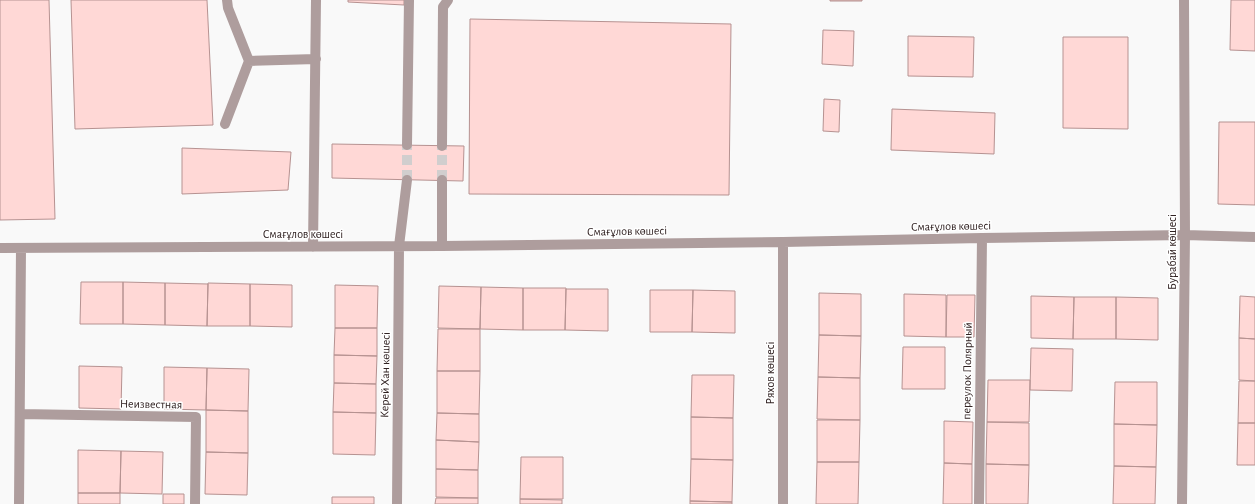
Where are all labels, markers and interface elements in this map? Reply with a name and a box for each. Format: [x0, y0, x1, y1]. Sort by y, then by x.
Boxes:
street label: Бурабай көшесі [1166, 214, 1179, 290]
street label: Смағұлов көшесі [911, 219, 991, 233]
street label: Смағұлов көшесі [587, 224, 667, 238]
street label: Смағұлов көшесі [263, 228, 343, 240]
street label: переулок Полярный [960, 322, 975, 420]
street label: Керей Хан көшесі [378, 332, 392, 418]
street label: Ряхов көшесі [764, 341, 776, 405]
street label: Неизвестная [120, 397, 182, 411]

